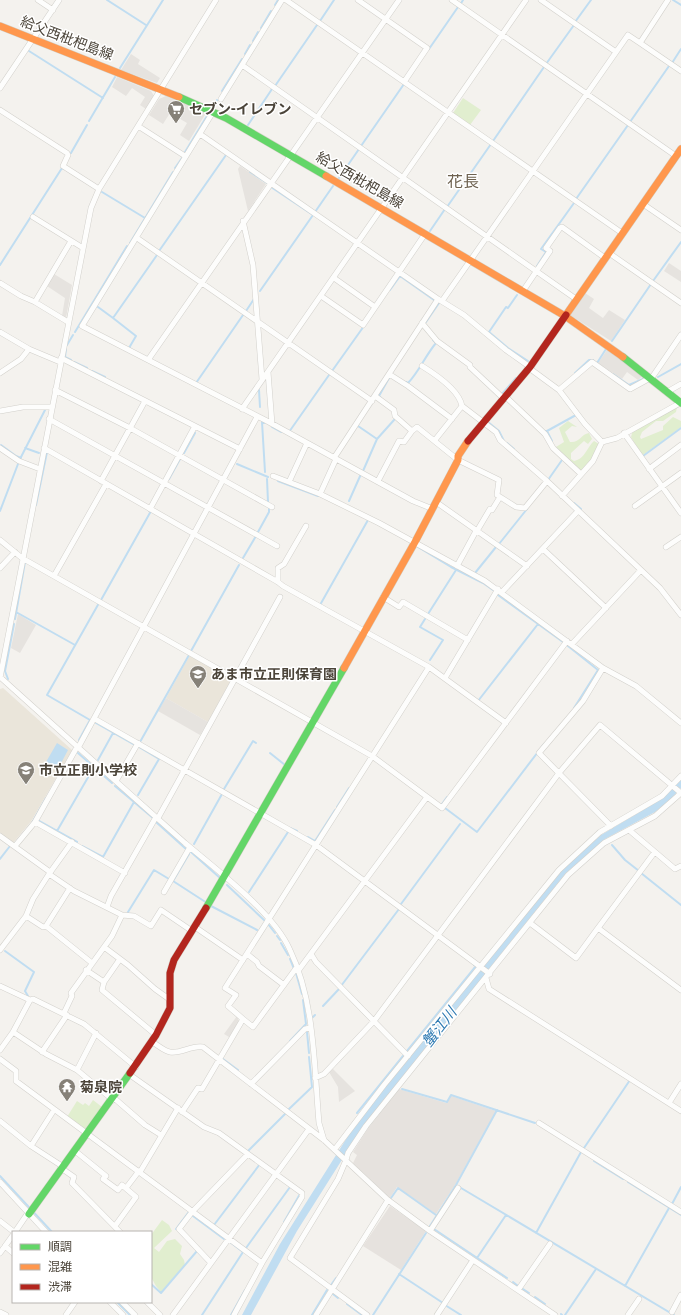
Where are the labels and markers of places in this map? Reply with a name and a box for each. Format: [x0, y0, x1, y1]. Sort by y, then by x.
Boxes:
supermarket icon: セブン-イレブン [166, 99, 186, 124]
place label: セブン-イレブン [189, 101, 292, 117]
school or university icon: あま市立正則保育園 [188, 664, 208, 689]
place label: あま市立正則保育園 [211, 666, 337, 682]
school or university icon: 市立正則小学校 [16, 760, 36, 785]
place label: 市立正則小学校 [39, 762, 137, 778]
temple icon: 菊泉院 [57, 1077, 77, 1102]
place label: 菊泉院 [80, 1079, 122, 1095]

